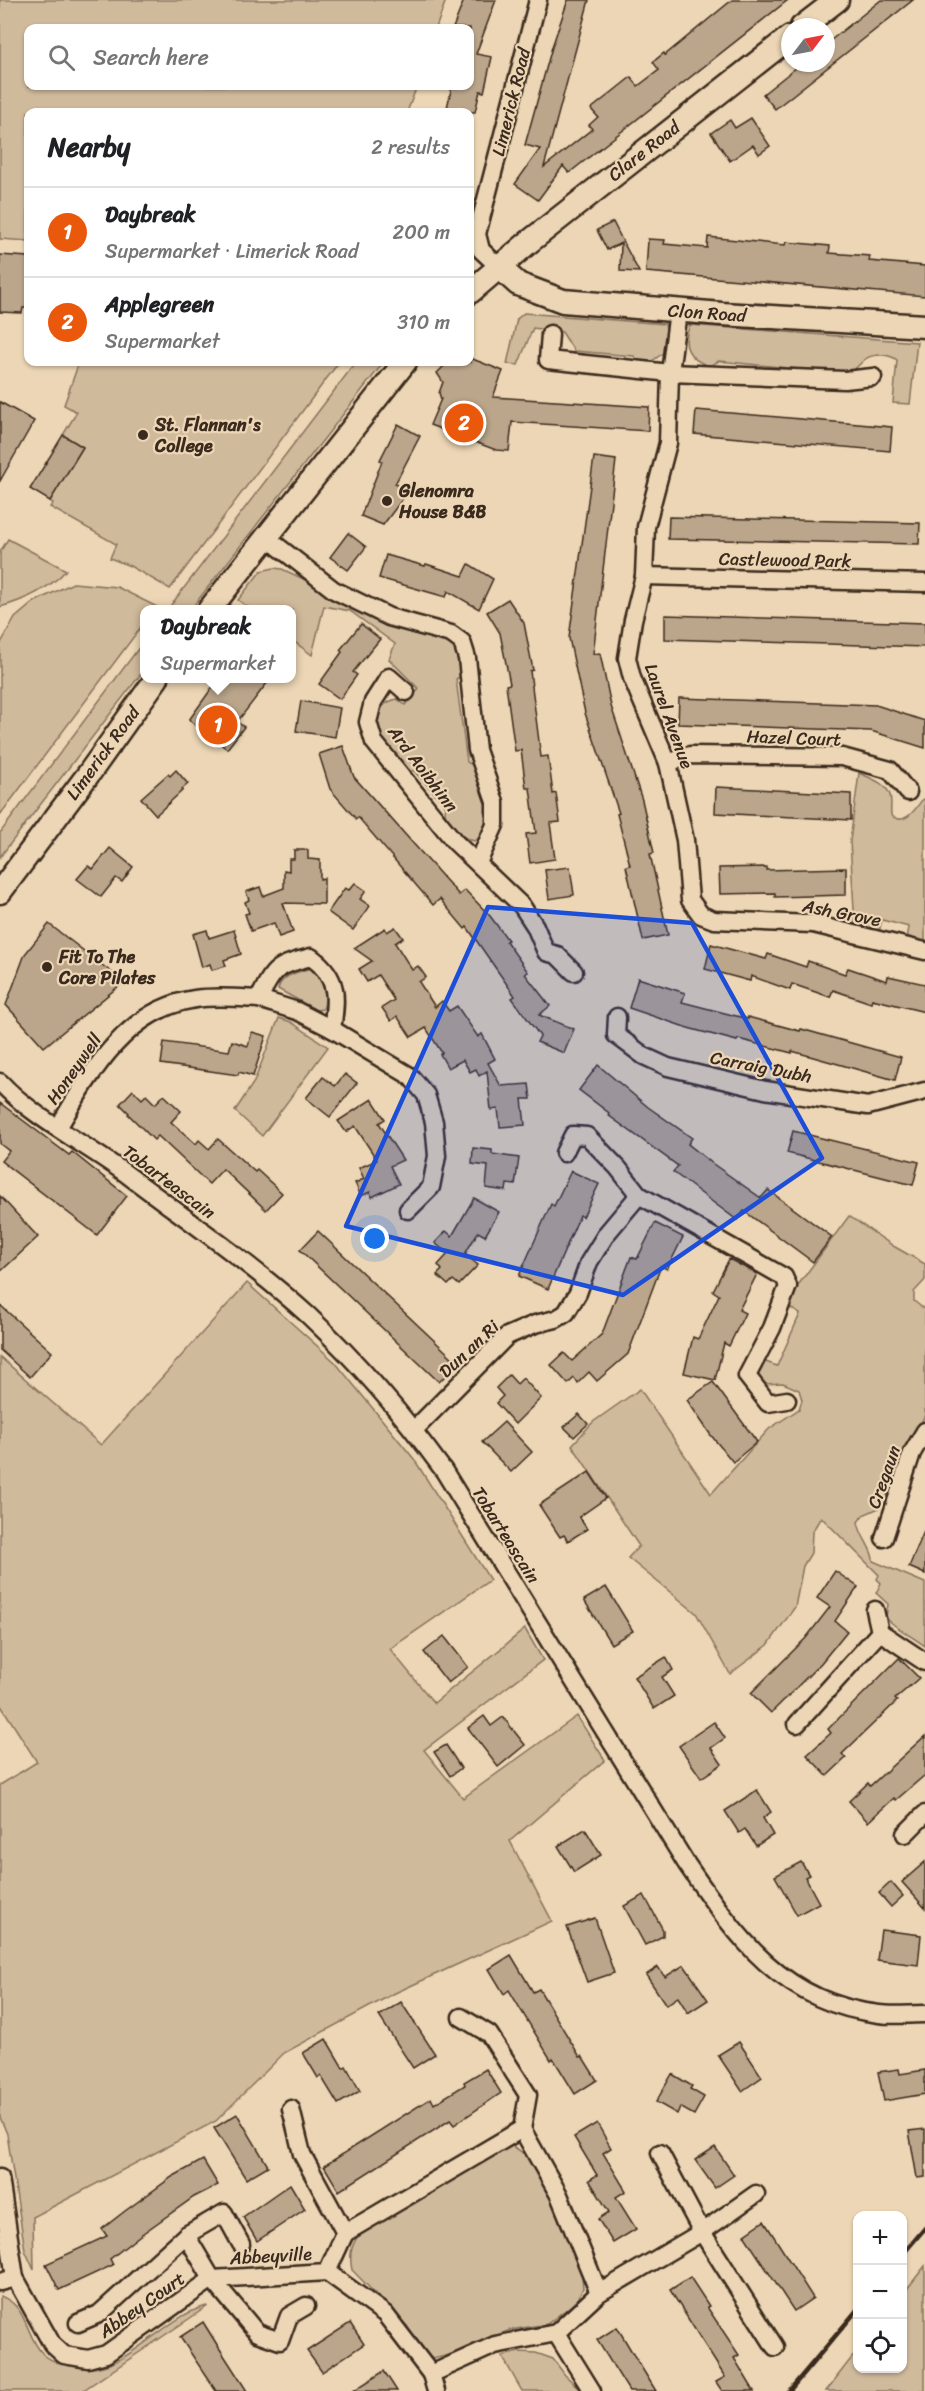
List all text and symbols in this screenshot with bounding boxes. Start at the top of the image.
north arrow [781,18,835,72]
search box [24,24,474,90]
text: Search here [93,38,209,77]
icon: search [45,41,78,74]
street label: Limerick Road [482,43,540,159]
street label: Clare Road [601,111,689,190]
text: Nearby [48,124,130,170]
text: 2 results [371,130,450,165]
text: Daybreak [105,195,195,234]
text: 1 [63,215,72,250]
text: 200 m [393,215,450,250]
text: Supermarket · Limerick Road [105,234,358,269]
text: Applegreen [105,285,214,324]
street label: Clon Road [667,294,749,332]
text: 2 [62,305,73,340]
text: 310 m [397,305,450,340]
text: Supermarket [105,324,220,359]
pin: 2 [444,400,484,446]
place label: St. Flannan's College [154,409,261,462]
marker: St. Flannan's College [136,428,150,442]
place label: Glenomra House B&B [398,475,487,528]
marker: Glenomra House B&B [380,494,394,508]
street label: Castlewood Park [719,543,852,577]
popup [140,605,296,683]
text: Daybreak [161,607,251,646]
text: Supermarket [161,646,275,681]
street label: Laurel Avenue [635,659,703,774]
street label: Limerick Road [58,698,149,807]
pin: 1 [198,702,238,748]
street label: Ard Aoibhinn [379,718,467,820]
street label: Hazel Court [746,720,842,756]
street label: Ash Grove [799,890,884,936]
place label: Fit To The Core Pilates [58,941,156,994]
marker: Fit To The Core Pilates [40,960,54,974]
street label: Honeywell [38,1026,111,1112]
street label: Carraig Dubh [708,1042,814,1092]
street label: Tobarteascain [116,1136,223,1228]
your location [360,1224,389,1253]
street label: Dun an Ri [431,1311,508,1386]
street label: Cregaun [858,1441,910,1513]
street label: Tobarteascain [463,1480,549,1590]
map controls [853,2211,907,2373]
button: + [853,2211,907,2265]
street label: Abbeyville [228,2238,313,2274]
street label: Abbey Court [91,2263,192,2347]
button: − [853,2265,907,2319]
button: locate [853,2319,907,2373]

